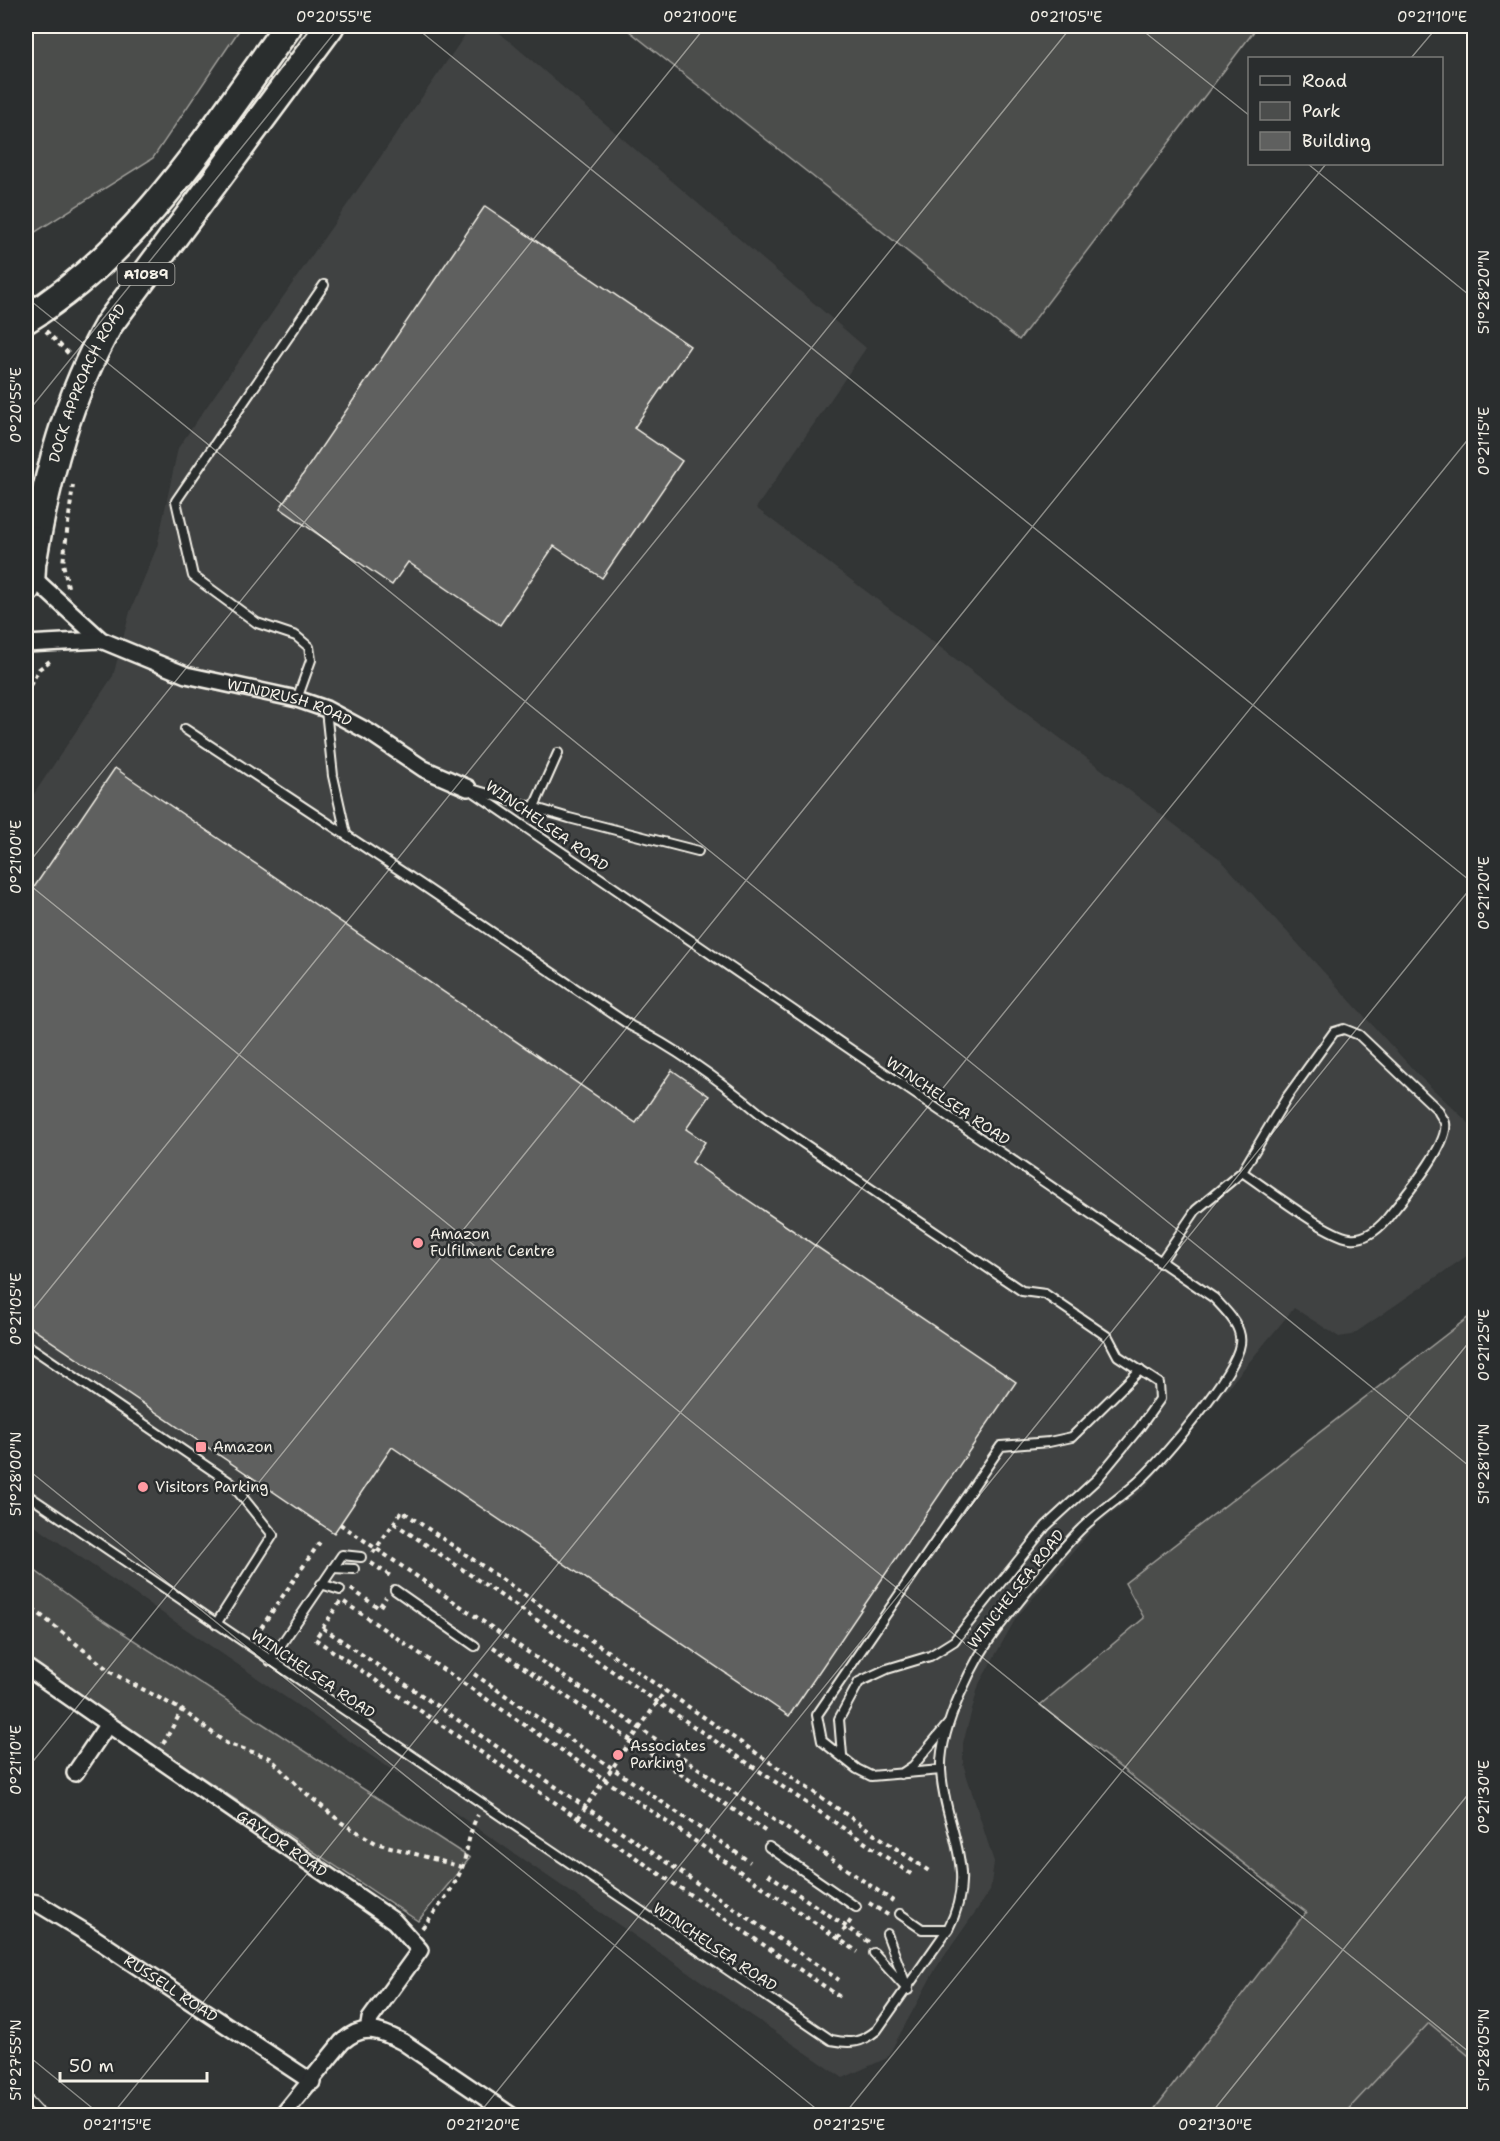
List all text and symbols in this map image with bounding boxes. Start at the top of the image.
text: 0°20'55"E [296,7,372,27]
text: 0°21'00"E [663,7,737,27]
text: 0°21'05"E [1030,7,1102,27]
text: 0°21'10"E [1397,7,1467,27]
legend [1248,57,1443,165]
text: Road [1302,69,1347,93]
text: Park [1302,99,1341,123]
text: Building [1302,129,1371,153]
text: 51°28'20"N [1474,250,1494,334]
road number: A1089 [118,263,174,285]
street label: DOCK APPROACH ROAD [44,300,131,465]
text: 0°20'55"E [6,367,26,443]
text: 0°21'15"E [1474,407,1494,475]
street label: WINDRUSH ROAD [225,674,356,731]
street label: WINCHELSEA ROAD [482,776,612,876]
text: 0°21'00"E [6,820,26,894]
text: 0°21'20"E [1474,856,1494,930]
street label: WINCHELSEA ROAD [882,1052,1014,1150]
place label: Amazon Fulfilment Centre [430,1224,555,1261]
marker: Amazon Fulfilment Centre [411,1236,425,1250]
text: 0°21'05"E [6,1273,26,1345]
text: 0°21'25"E [1474,1309,1494,1381]
text: 51°28'10"N [1474,1424,1494,1504]
text: 51°28'00"N [6,1432,26,1516]
place label: Amazon [213,1437,273,1457]
marker: Amazon [194,1440,208,1454]
place label: Visitors Parking [155,1477,268,1497]
marker: Visitors Parking [136,1480,150,1494]
street label: WINCHELSEA ROAD [963,1525,1069,1653]
street label: WINCHELSEA ROAD [247,1625,379,1723]
text: 0°21'10"E [6,1725,26,1795]
place label: Associates Parking [630,1736,706,1773]
marker: Associates Parking [611,1748,625,1762]
text: 0°21'30"E [1474,1760,1494,1834]
street label: GAYLOR ROAD [232,1805,331,1882]
street label: WINCHELSEA ROAD [649,1898,781,1996]
street label: RUSSELL ROAD [120,1950,222,2027]
text: 51°28'05"N [1474,2008,1494,2092]
text: 51°27'55"N [6,2019,26,2101]
scale bar [60,2045,207,2083]
text: 50 m [69,2054,114,2078]
text: 0°21'15"E [83,2115,151,2135]
text: 0°21'20"E [446,2115,520,2135]
text: 0°21'25"E [813,2115,885,2135]
text: 0°21'30"E [1178,2115,1252,2135]

